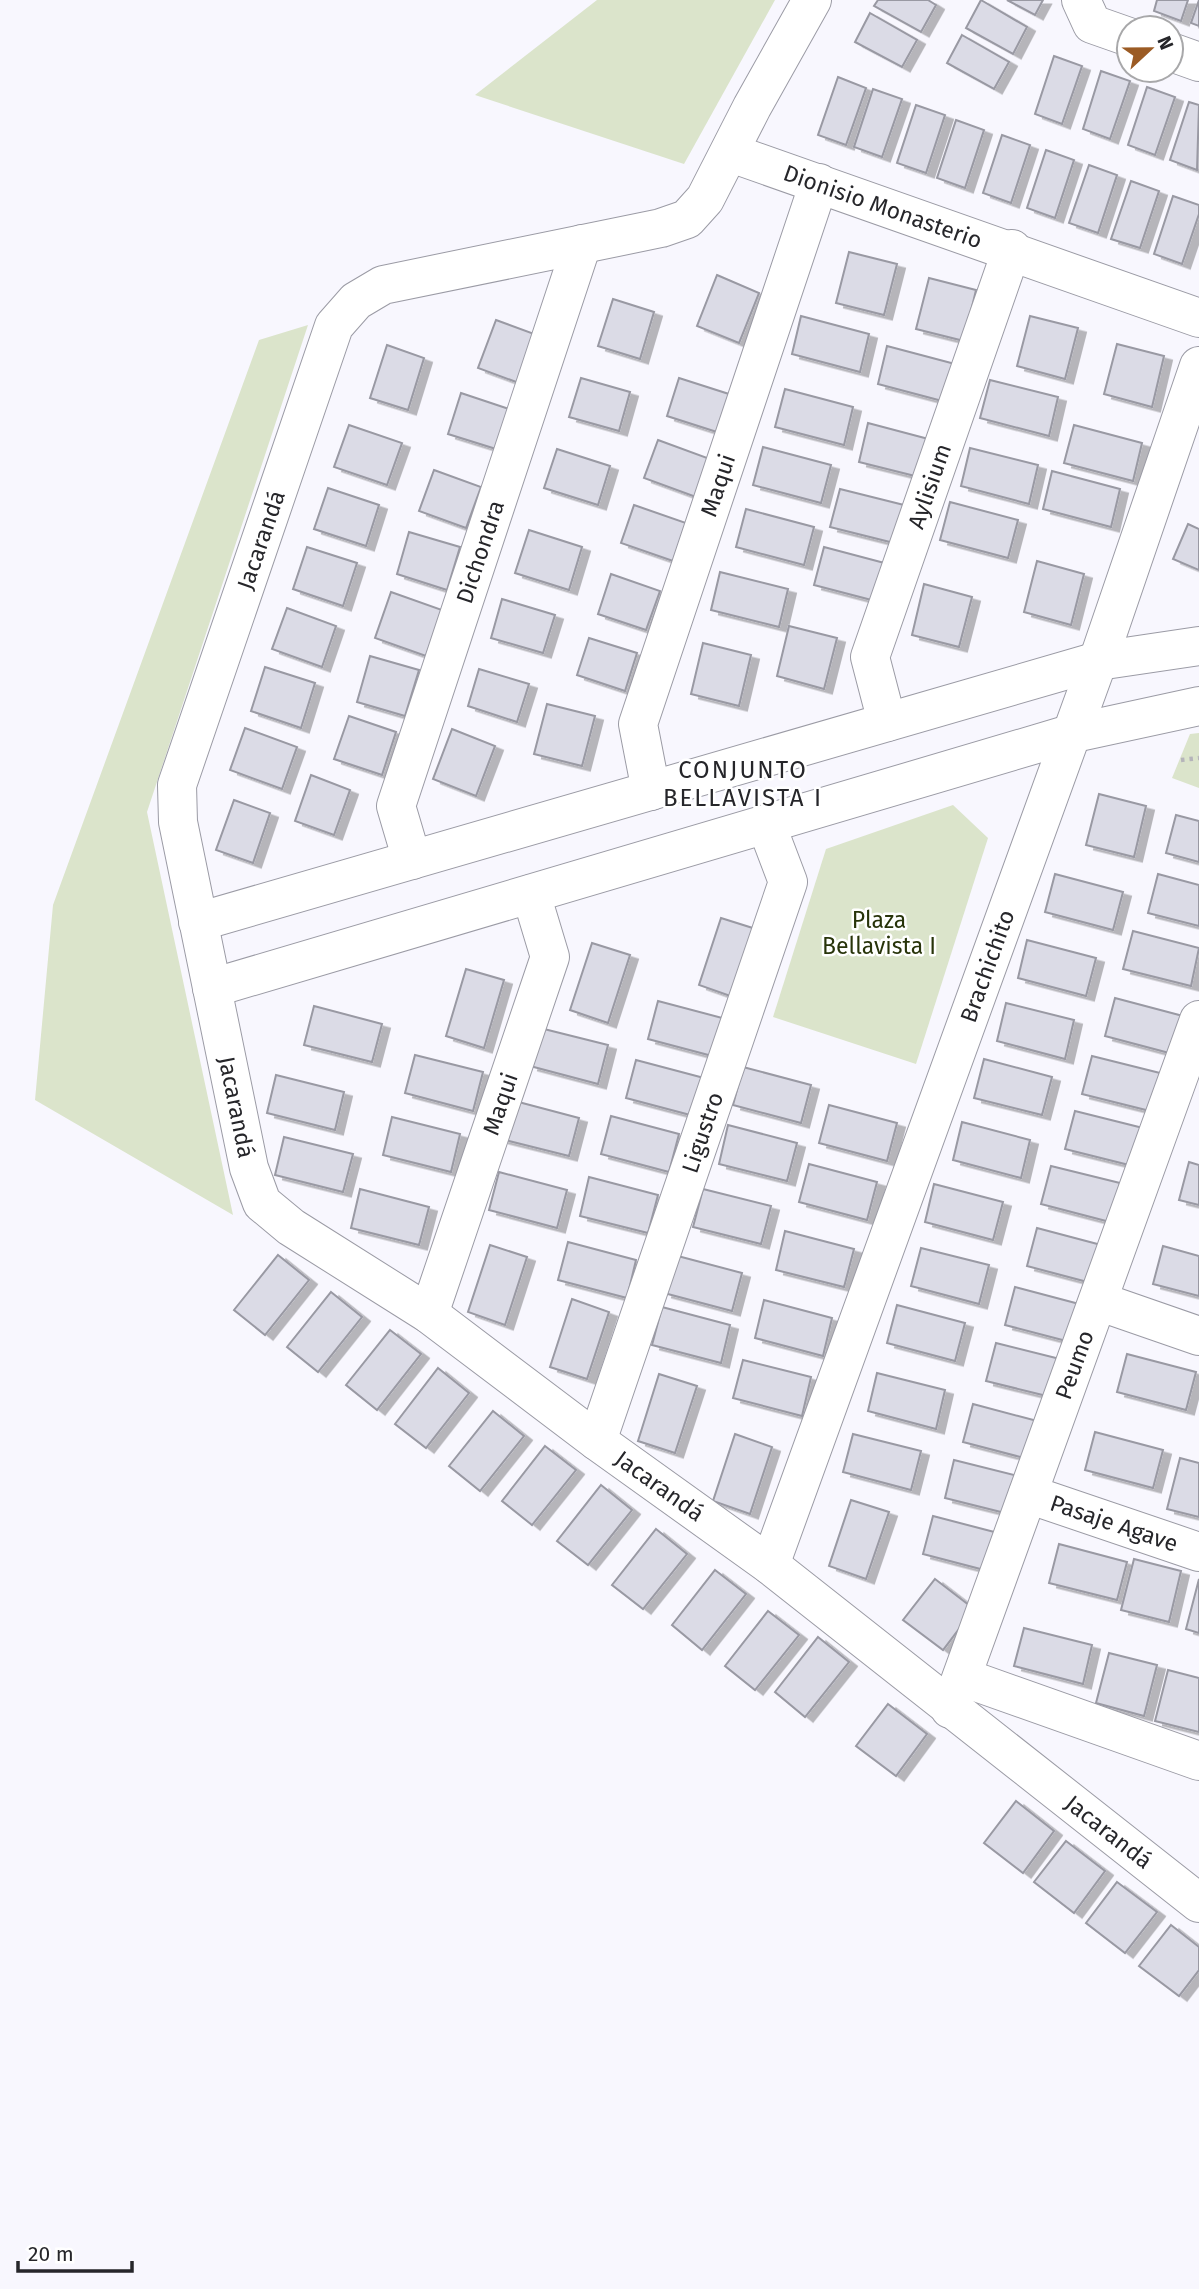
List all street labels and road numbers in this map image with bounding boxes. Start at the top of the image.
street label: Dionisio Monasterio [780,159,986,254]
street label: Aylisium [902,440,957,532]
street label: Maqui [694,450,741,520]
street label: Jacarandá [231,487,291,593]
street label: Dichondra [450,497,510,607]
street label: Brachichito [954,906,1021,1026]
street label: Jacarandá [212,1054,261,1160]
street label: Maqui [477,1069,524,1139]
street label: Ligustro [676,1088,729,1177]
street label: Peumo [1049,1326,1100,1403]
street label: Jacarandá [610,1444,710,1527]
street label: Pasaje Agave [1047,1489,1182,1558]
street label: Jacarandá [1060,1789,1158,1875]

